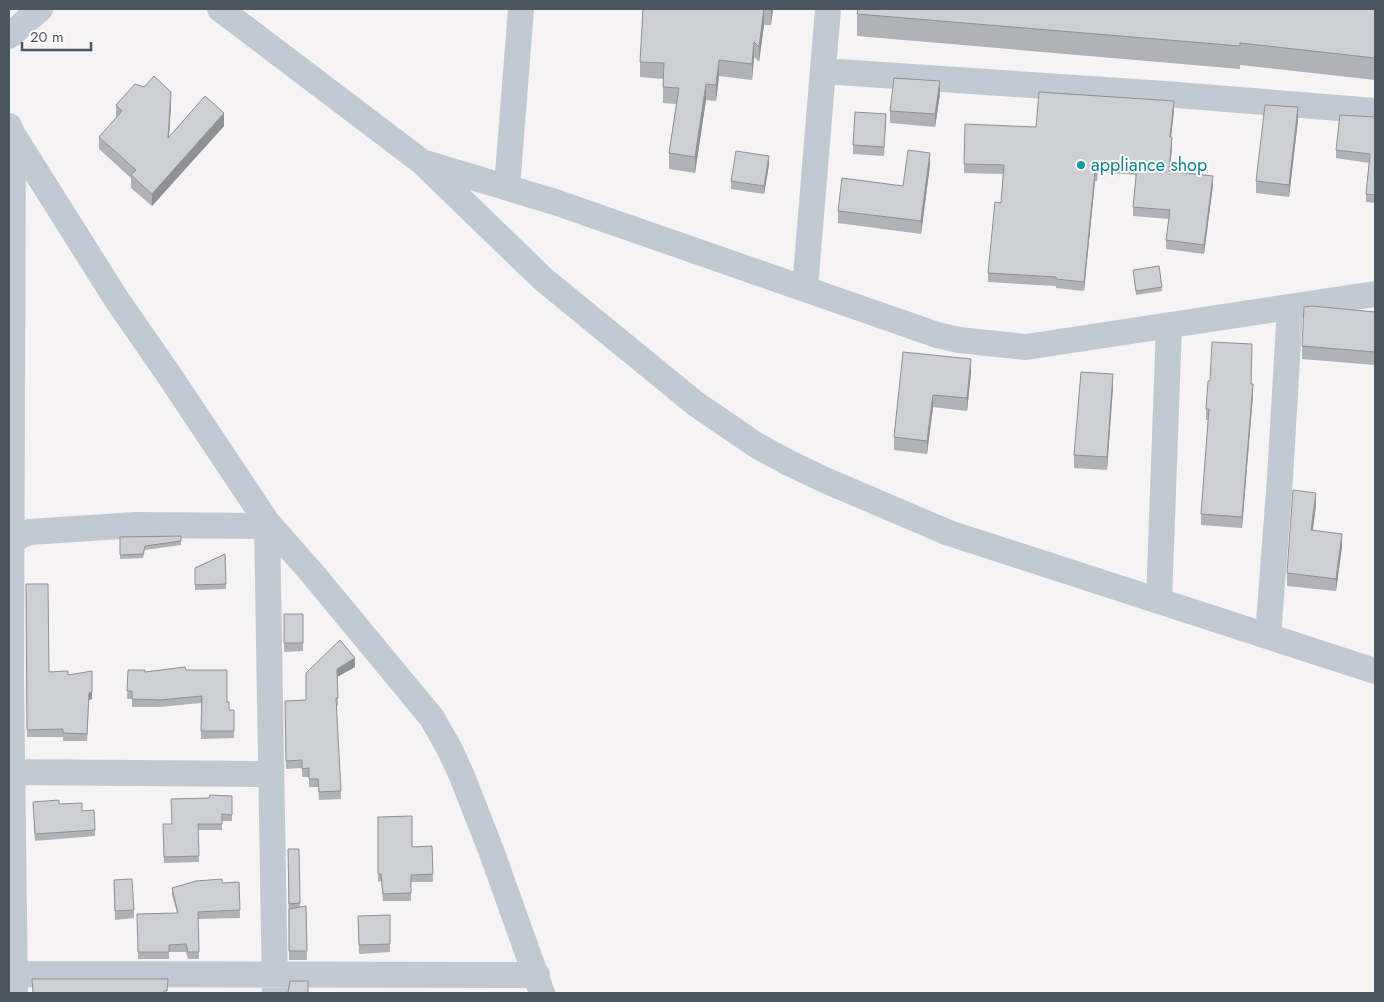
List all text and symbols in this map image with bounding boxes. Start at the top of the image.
scale bar [22,20,91,52]
text: 20 m [30,26,64,48]
place label: appliance shop [1091,152,1207,178]
marker: appliance shop [1075,159,1087,171]

